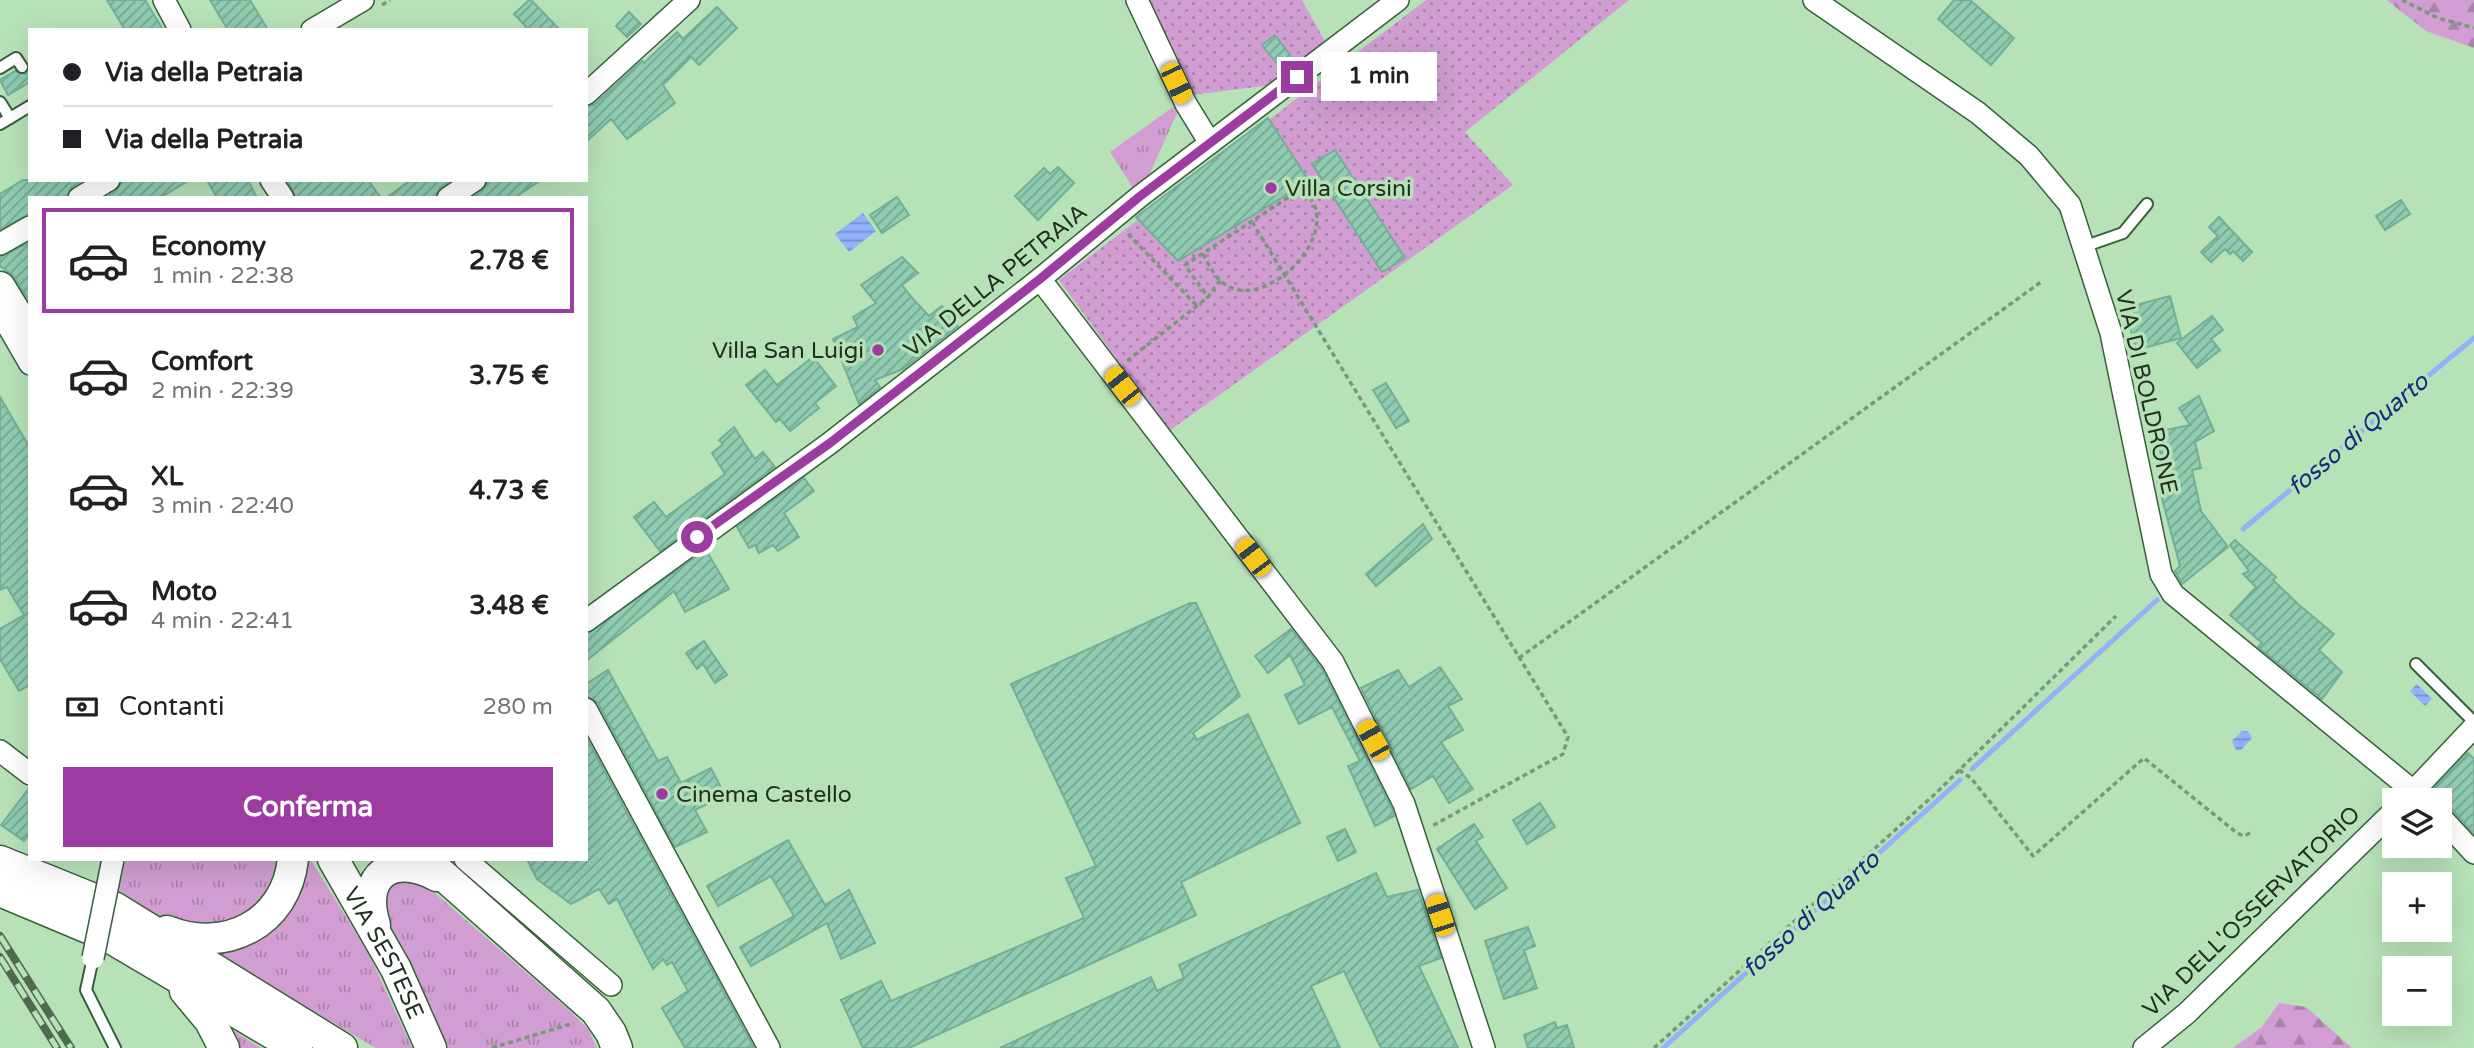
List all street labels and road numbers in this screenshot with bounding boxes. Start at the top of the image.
street label: VIA DELLA PETRAIA [898,198,1093,363]
street label: VIA DI BOLDRONE [2109,287,2183,497]
street label: VIA DELL'OSSERVATORIO [2137,800,2366,1023]
street label: VIA SESTESE [337,882,429,1023]

